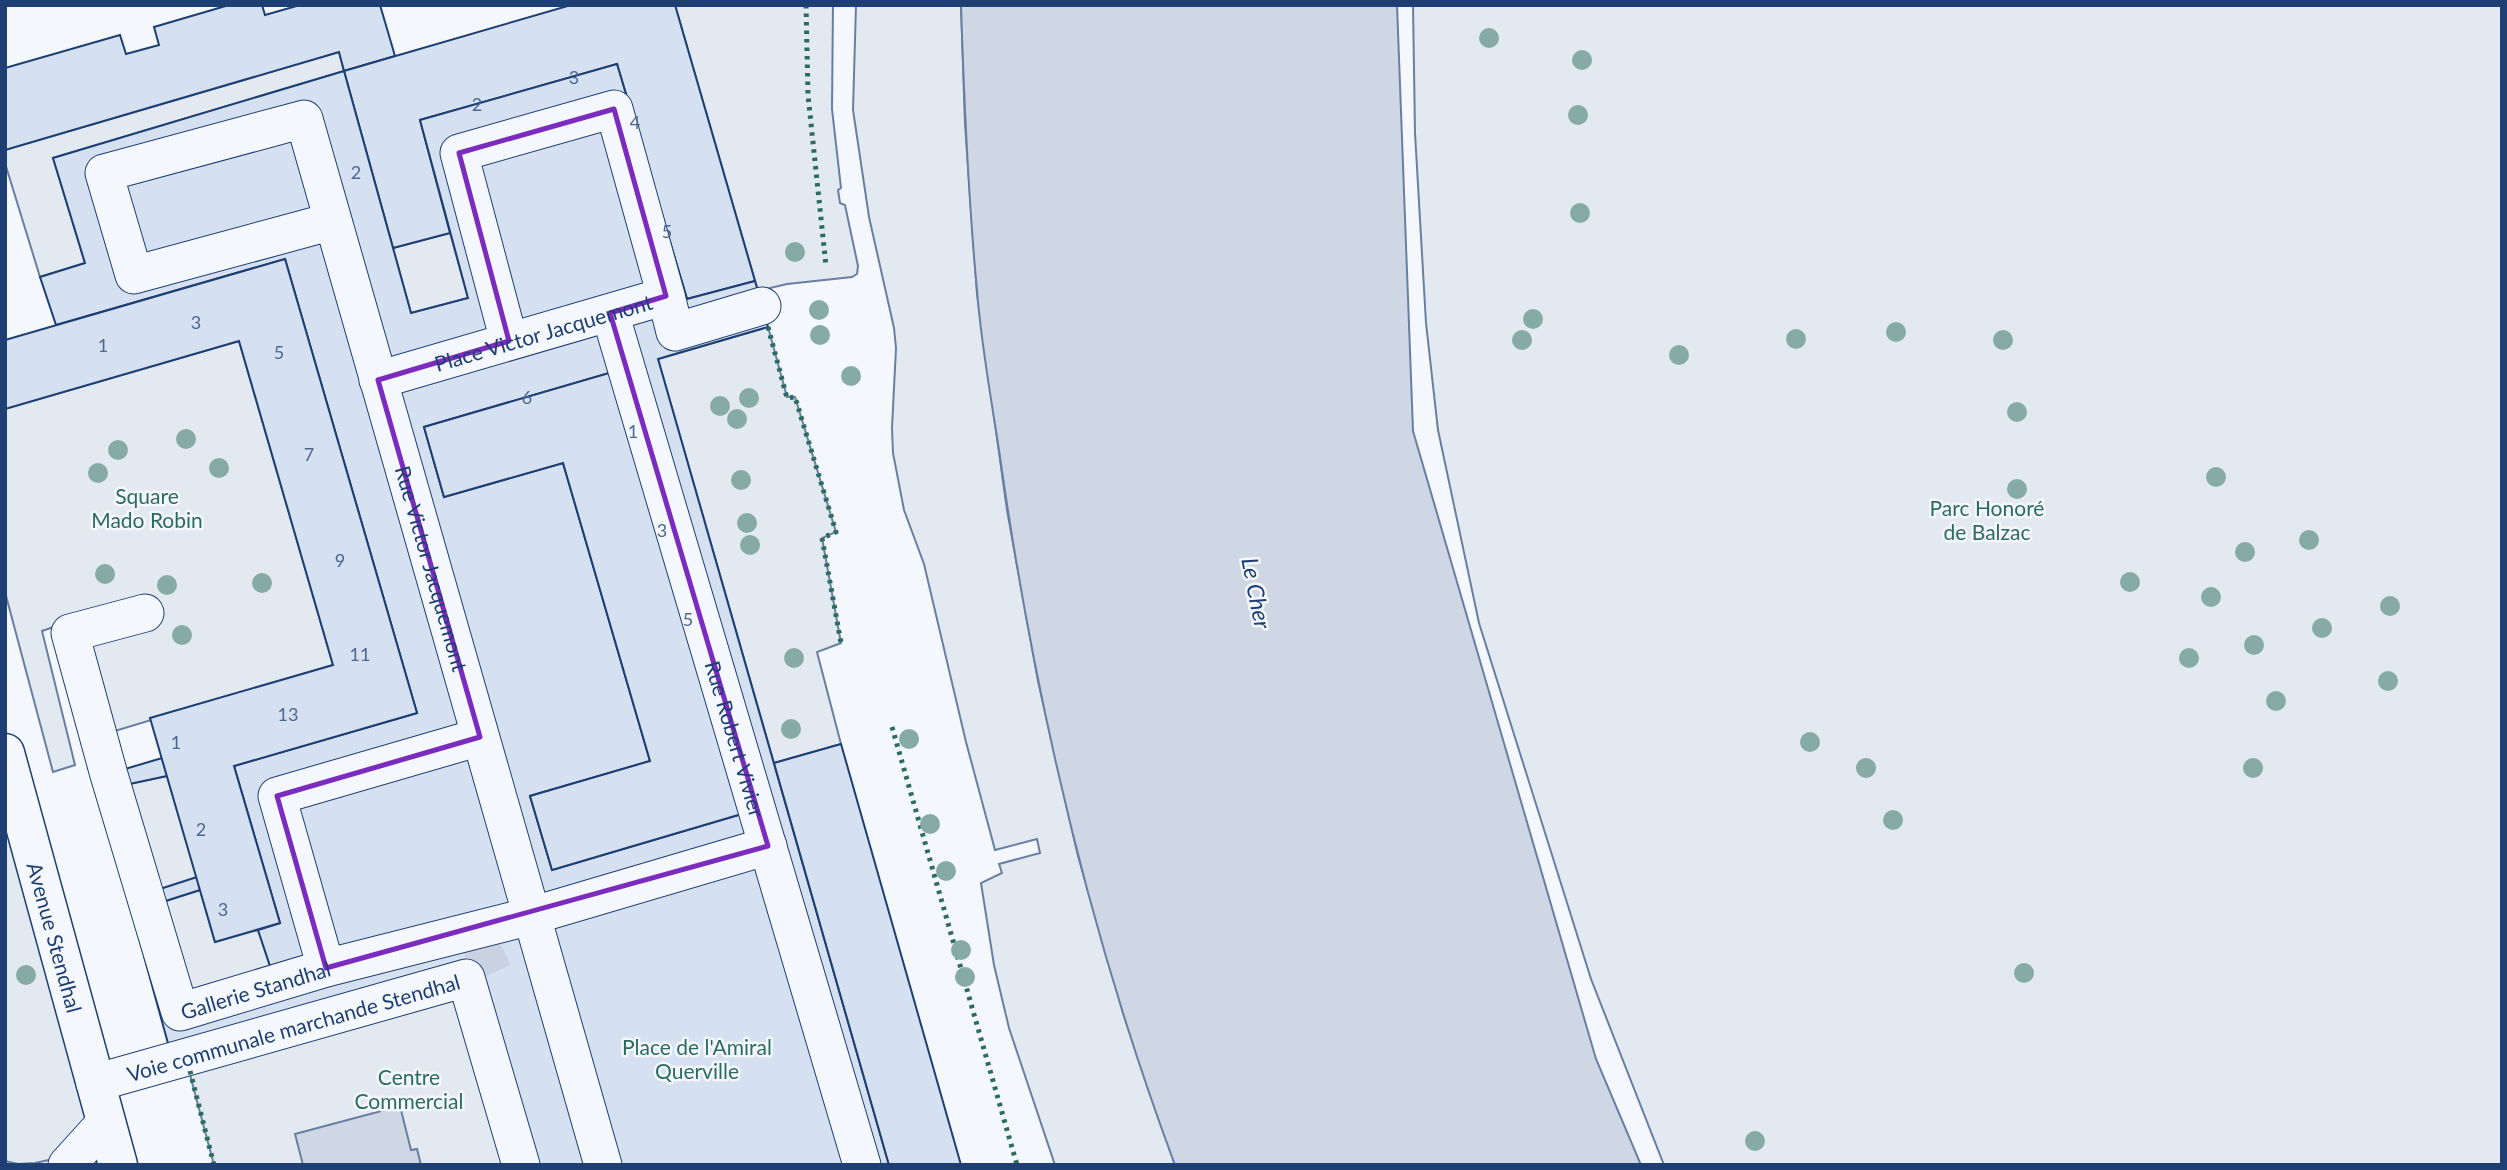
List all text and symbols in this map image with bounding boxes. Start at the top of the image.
house number: 3 [569,66,579,88]
house number: 2 [472,93,482,115]
house number: 4 [630,111,640,133]
house number: 2 [351,161,361,183]
house number: 5 [662,220,672,242]
street label: Place Victor Jacquemont [431,288,655,375]
house number: 3 [191,311,201,333]
house number: 1 [98,334,108,356]
house number: 5 [274,341,284,363]
house number: 6 [522,386,532,408]
house number: 1 [628,420,638,442]
house number: 7 [304,443,314,465]
street label: Rue Victor Jacquemont [391,463,474,674]
park label: Square Mado Robin [91,483,203,532]
park label: Parc Honoré de Balzac [1930,495,2044,544]
house number: 3 [657,519,667,541]
house number: 9 [335,549,345,571]
water label: Le Cher [1236,555,1278,632]
house number: 5 [683,608,693,630]
house number: 11 [350,643,370,665]
street label: Rue Robert Vivier [701,658,771,820]
house number: 13 [278,703,298,725]
house number: 1 [171,731,181,753]
house number: 2 [196,818,206,840]
street label: Avenue Stendhal [23,859,88,1015]
house number: 3 [218,898,228,920]
street label: Gallerie Standhal [177,955,333,1024]
street label: Voie communale marchande Stendhal [124,968,463,1086]
park label: Place de l'Amiral Querville [622,1034,772,1083]
park label: Centre Commercial [354,1064,464,1113]

